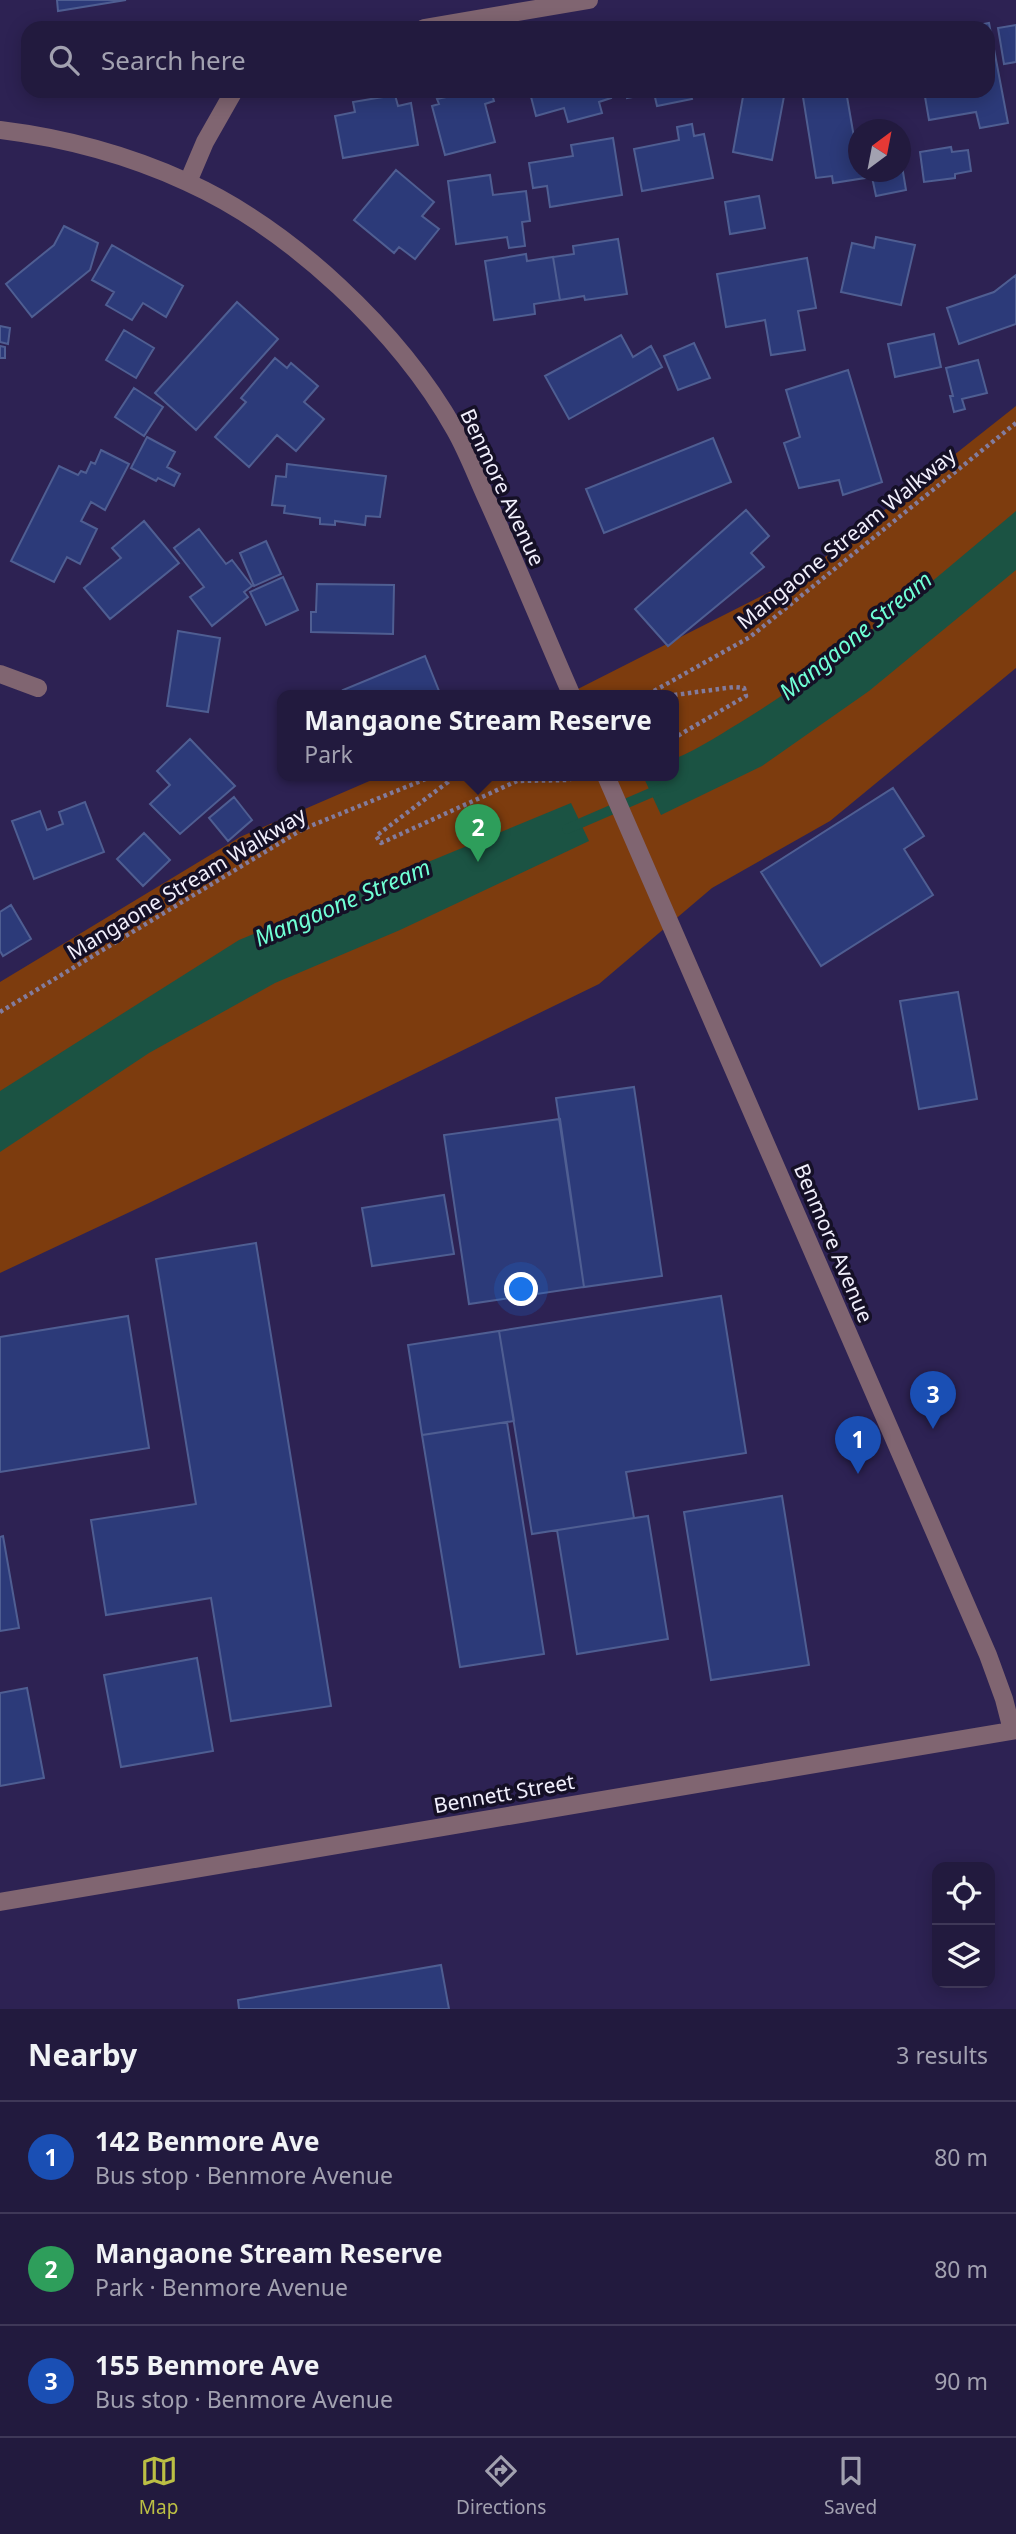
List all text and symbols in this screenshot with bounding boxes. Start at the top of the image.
search box [21,21,995,98]
icon: search [45,41,83,79]
text: Search here [101,42,246,78]
north arrow [848,119,911,182]
street label: Benmore Avenue [454,404,552,570]
street label: Mangaone Stream Walkway [732,442,960,634]
water label: Mangaone Stream [773,565,937,705]
popup [277,690,679,781]
text: Mangaone Stream Reserve [304,702,652,738]
text: Park [304,738,353,770]
street label: Mangaone Stream Walkway [61,800,311,966]
pin: 2 [455,804,501,862]
water label: Mangaone Stream [249,850,435,954]
street label: Benmore Avenue [788,1159,880,1327]
your location [504,1272,538,1306]
pin: 3 [910,1371,956,1429]
pin: 1 [835,1416,881,1474]
street label: Bennett Street [431,1767,577,1819]
map controls [932,1862,995,1988]
button: locate [932,1862,995,1925]
button: layers [932,1925,995,1988]
text: Nearby [28,2034,137,2075]
text: 3 results [896,2039,988,2071]
text: 142 Benmore Ave [95,2123,319,2159]
text: 1 [44,2141,58,2173]
text: 80 m [934,2141,988,2173]
text: Bus stop · Benmore Avenue [95,2159,393,2191]
text: Mangaone Stream Reserve [95,2235,443,2271]
text: 2 [44,2253,58,2285]
text: 80 m [934,2253,988,2285]
text: Park · Benmore Avenue [95,2271,348,2303]
text: 155 Benmore Ave [95,2347,319,2383]
text: 3 [44,2365,58,2397]
text: 90 m [934,2365,988,2397]
text: Bus stop · Benmore Avenue [95,2383,393,2415]
tab: Map [139,2452,178,2520]
tab: Directions [456,2452,546,2520]
tab: Saved [824,2452,877,2520]

